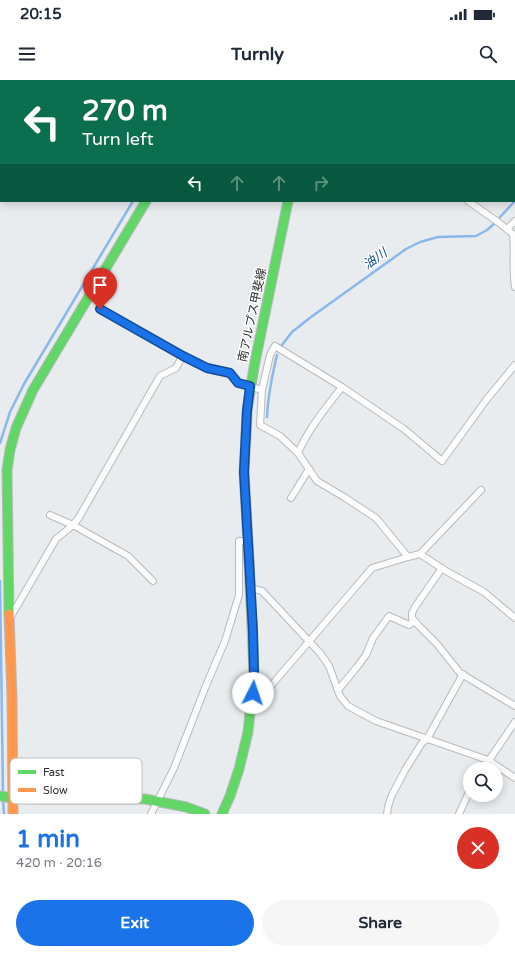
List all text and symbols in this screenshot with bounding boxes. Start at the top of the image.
text: 20:15 [20,5,62,23]
icon: menu [16,43,38,65]
text: Turnly [231,43,284,65]
icon: search [477,43,499,65]
text: 270 m [82,94,168,128]
icon: left [16,96,68,148]
text: Turn left [82,128,154,150]
icon: left [184,172,206,194]
icon: ahead [226,172,248,194]
icon: ahead [268,172,290,194]
icon: right [310,172,332,194]
water label: 油川 [360,244,392,273]
street label: 南アルプス甲斐線 [235,267,269,363]
pin [83,268,117,309]
icon: arrive [89,274,111,296]
position arrow [232,672,274,714]
legend [10,758,142,804]
map controls [463,762,503,802]
button: search [463,762,503,802]
text: Fast [43,766,64,779]
text: Slow [43,784,68,797]
text: 1 min [16,825,80,854]
button: close [457,827,499,869]
text: 420 m · 20:16 [16,855,102,871]
button: Exit [16,900,254,946]
button: Share [262,900,499,946]

